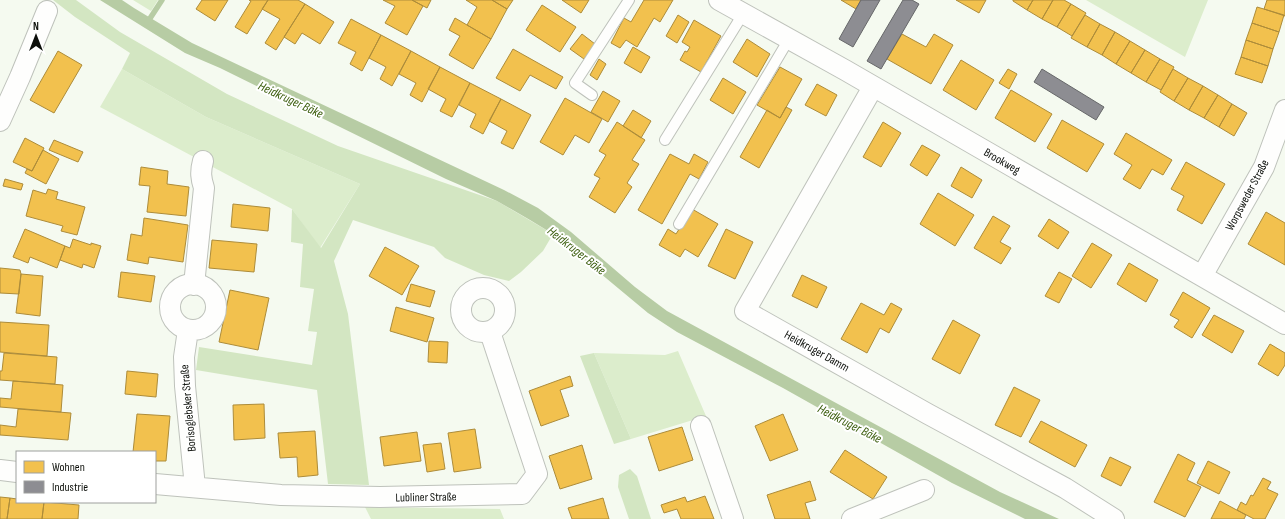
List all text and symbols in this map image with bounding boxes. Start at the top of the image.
north arrow [16,16,56,56]
text: N [33,20,39,33]
water label: Heidkruger Bäke [256,78,326,122]
street label: Brookweg [981,145,1023,178]
street label: Worpsweder Straße [1222,157,1273,233]
water label: Heidkruger Bäke [544,223,609,279]
street label: Heidkruger Damm [782,327,852,376]
street label: Borisoglebsker Straße [177,364,200,452]
water label: Heidkruger Bäke [815,401,884,447]
legend [16,451,156,503]
text: Wohnen [52,460,85,475]
text: Industrie [52,480,88,495]
street label: Lubliner Straße [395,489,457,506]

